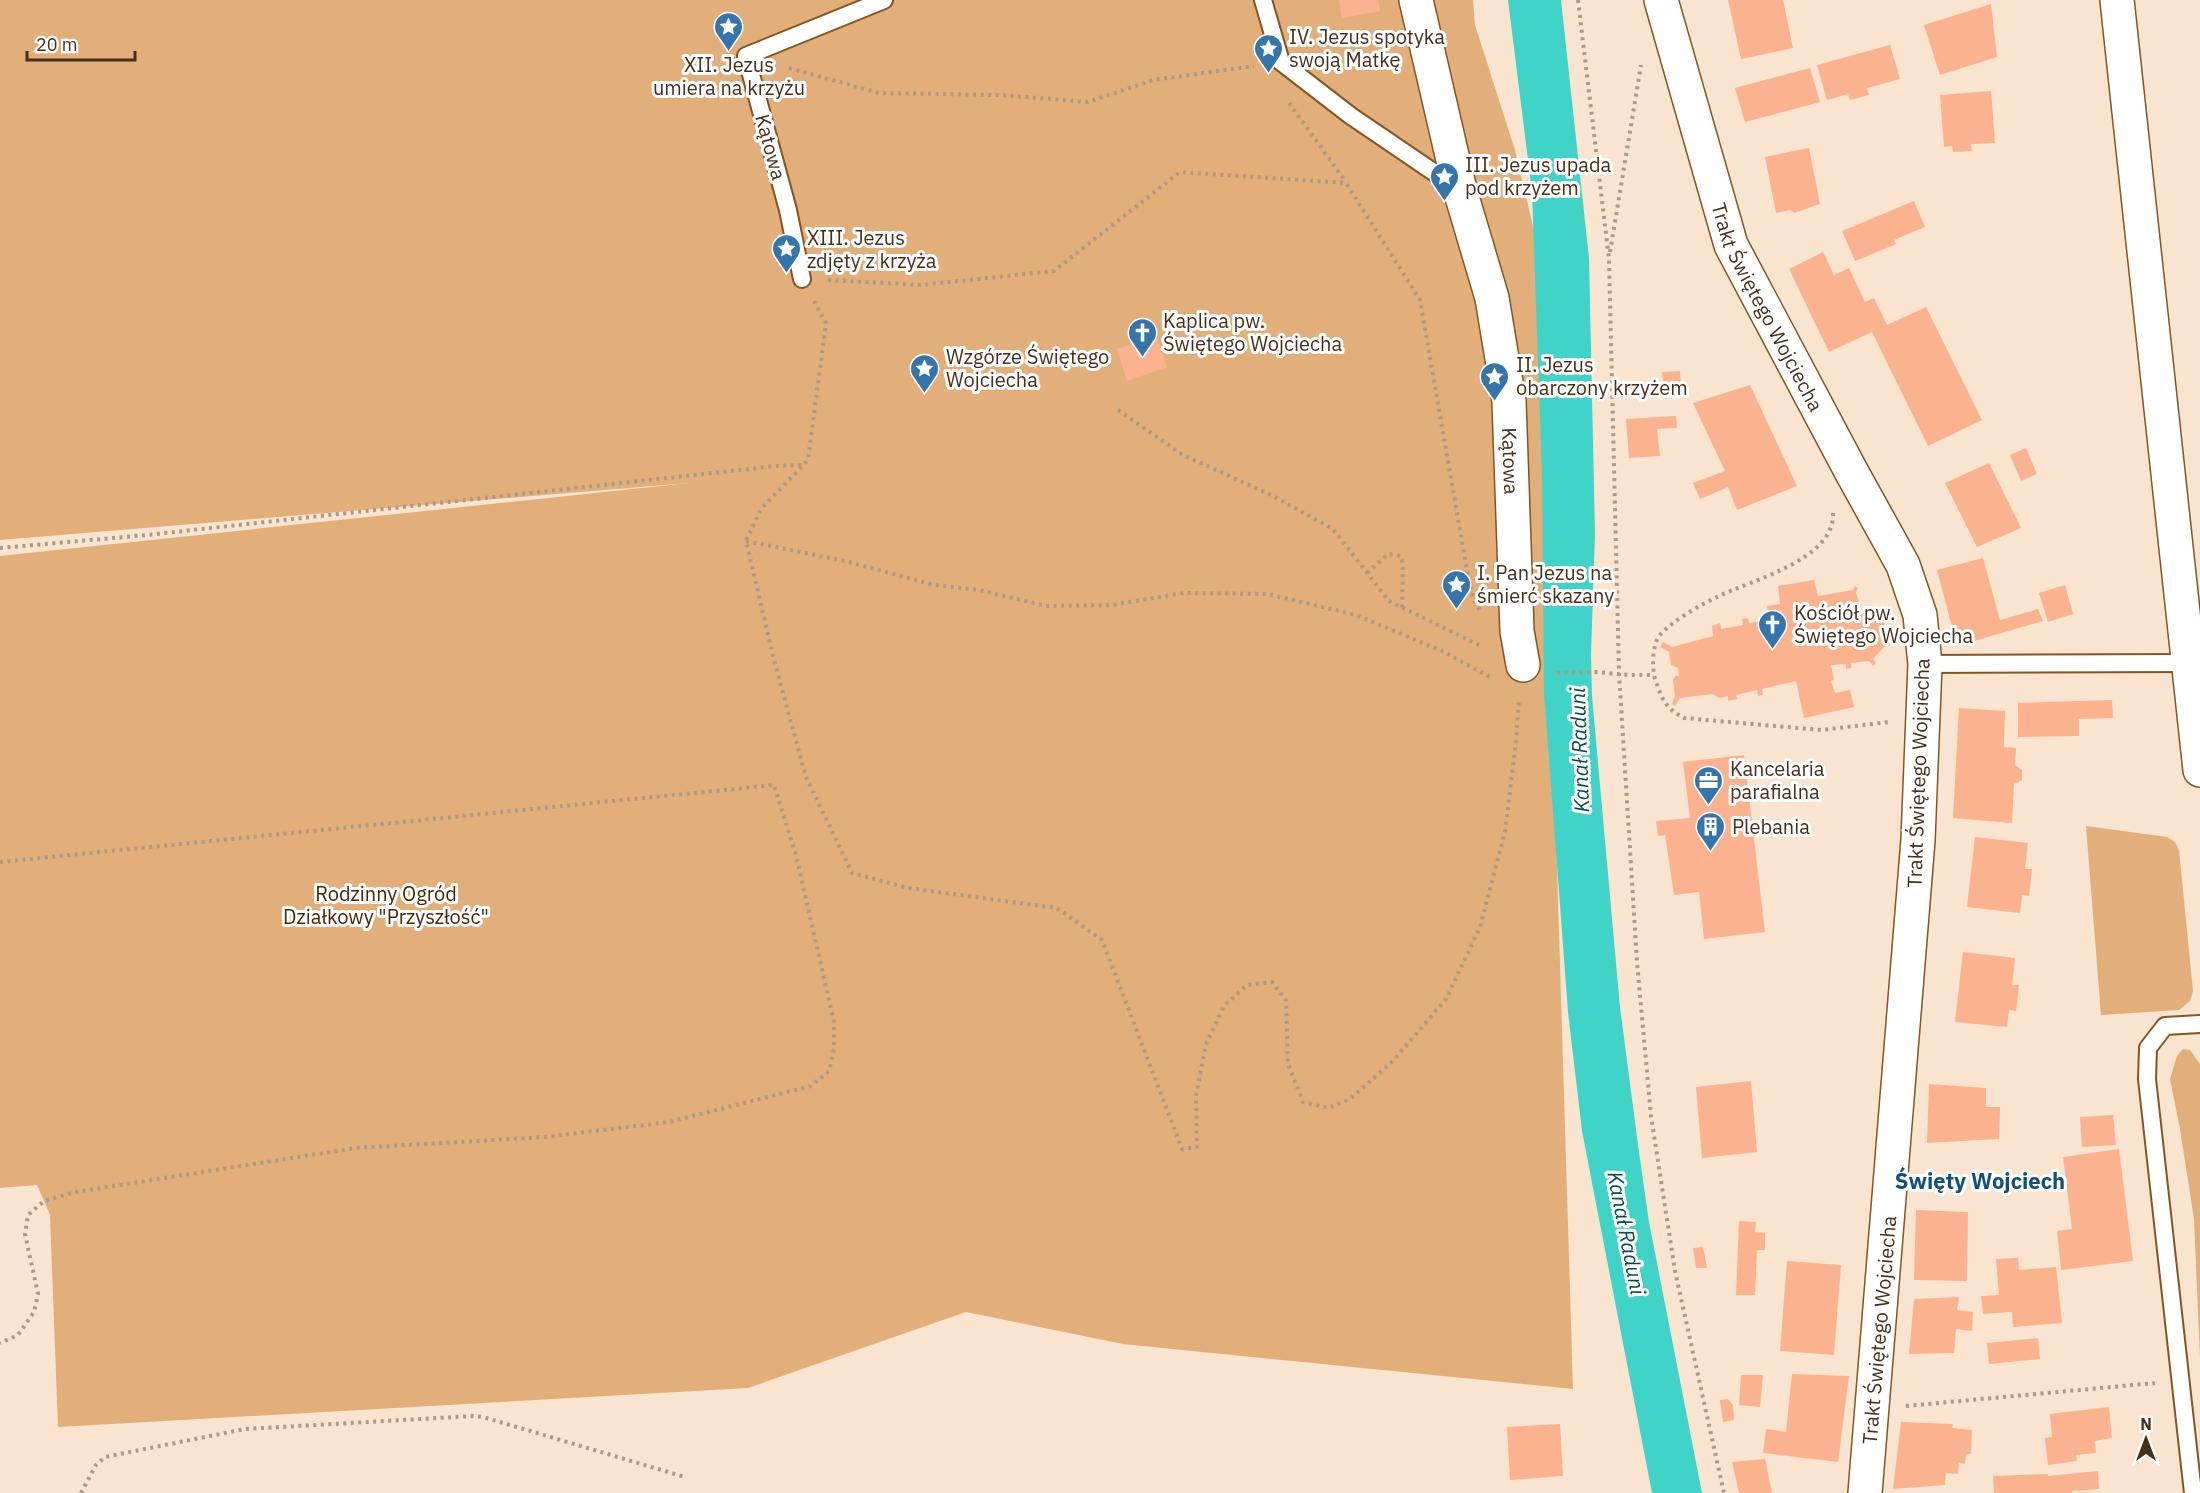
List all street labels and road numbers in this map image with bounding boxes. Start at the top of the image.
street label: Kątowa [749,111,793,183]
street label: Trakt Świętego Wojciecha [1706,199,1830,416]
street label: Kątowa [1496,427,1526,495]
street label: Trakt Świętego Wojciecha [1901,657,1936,888]
street label: Trakt Świętego Wojciecha [1856,1214,1902,1446]

